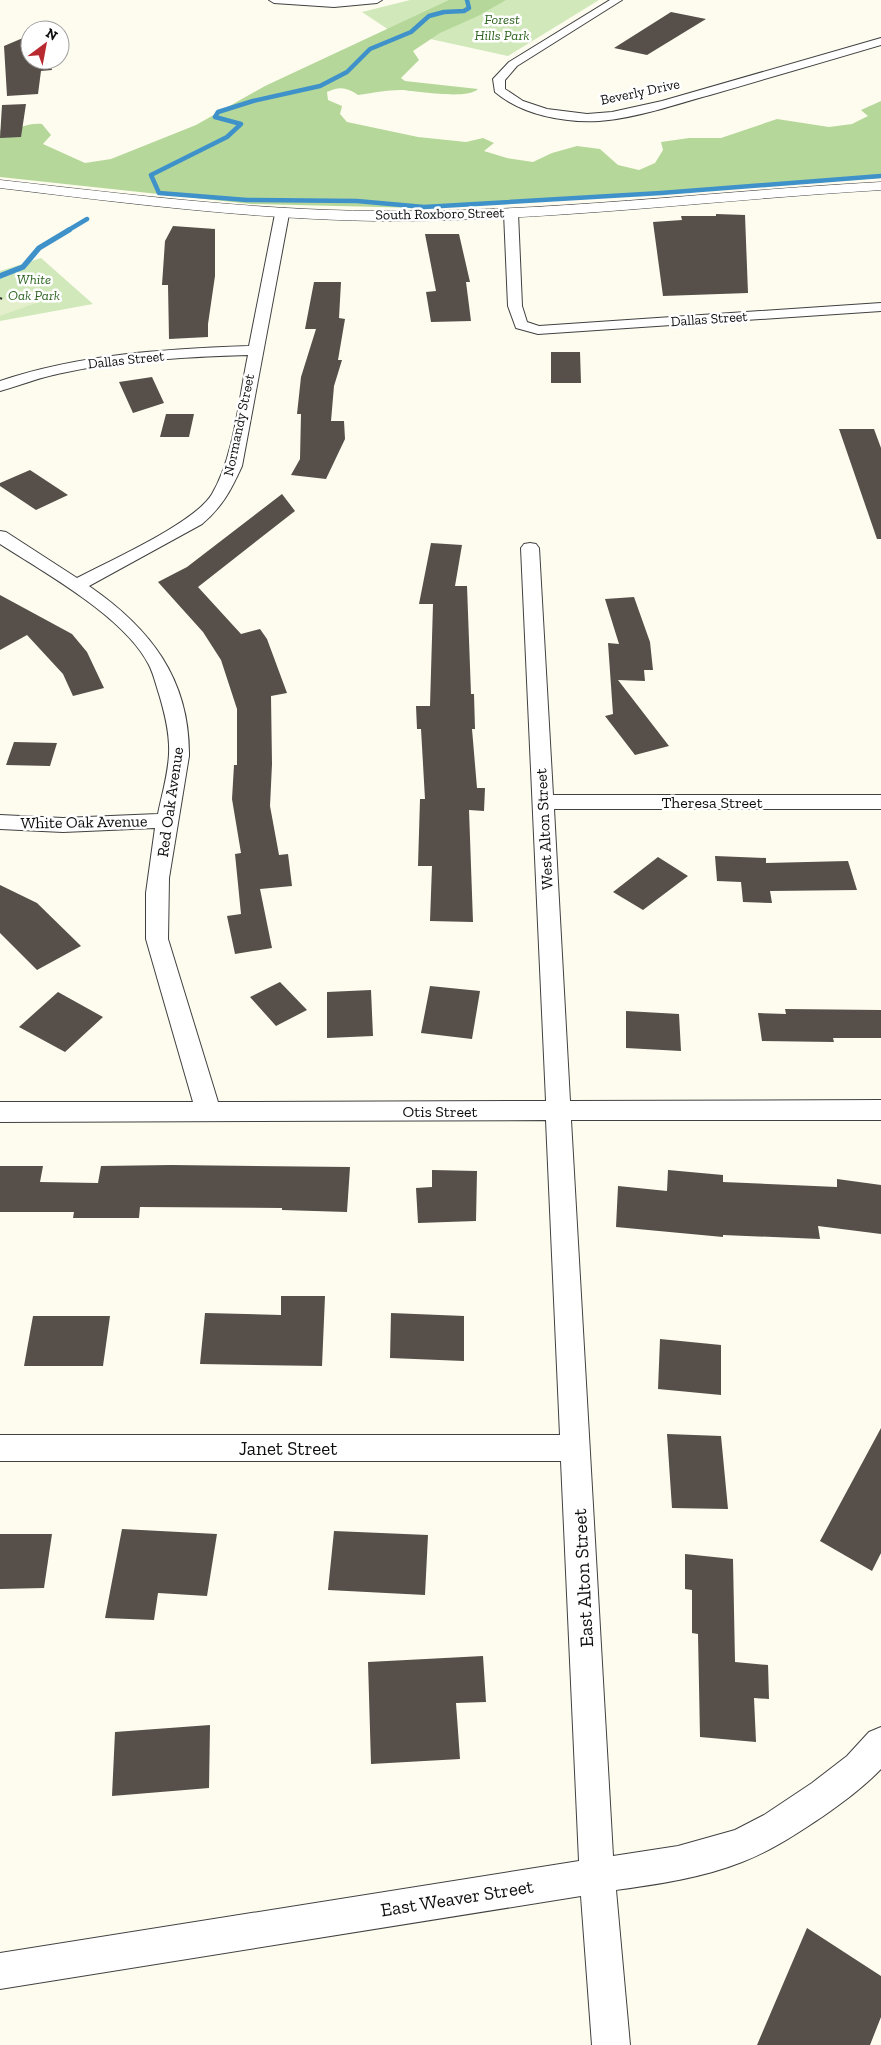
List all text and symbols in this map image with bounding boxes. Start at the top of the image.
park label: Forest Hills Park [475,11,529,44]
north arrow [20,20,70,70]
text: N [43,24,61,45]
street label: Beverly Drive [599,75,682,109]
street label: South Roxboro Street [375,204,505,224]
park label: White Oak Park [8,271,60,304]
street label: Dallas Street [670,308,749,330]
street label: Dallas Street [87,347,166,372]
street label: Normandy Street [220,371,258,478]
street label: Red Oak Avenue [153,746,187,858]
street label: West Alton Street [531,768,557,890]
street label: Theresa Street [661,793,763,812]
street label: White Oak Avenue [20,811,148,833]
street label: Otis Street [403,1102,477,1121]
street label: Janet Street [239,1437,337,1460]
street label: East Alton Street [568,1508,598,1648]
street label: East Weaver Street [379,1875,535,1921]

